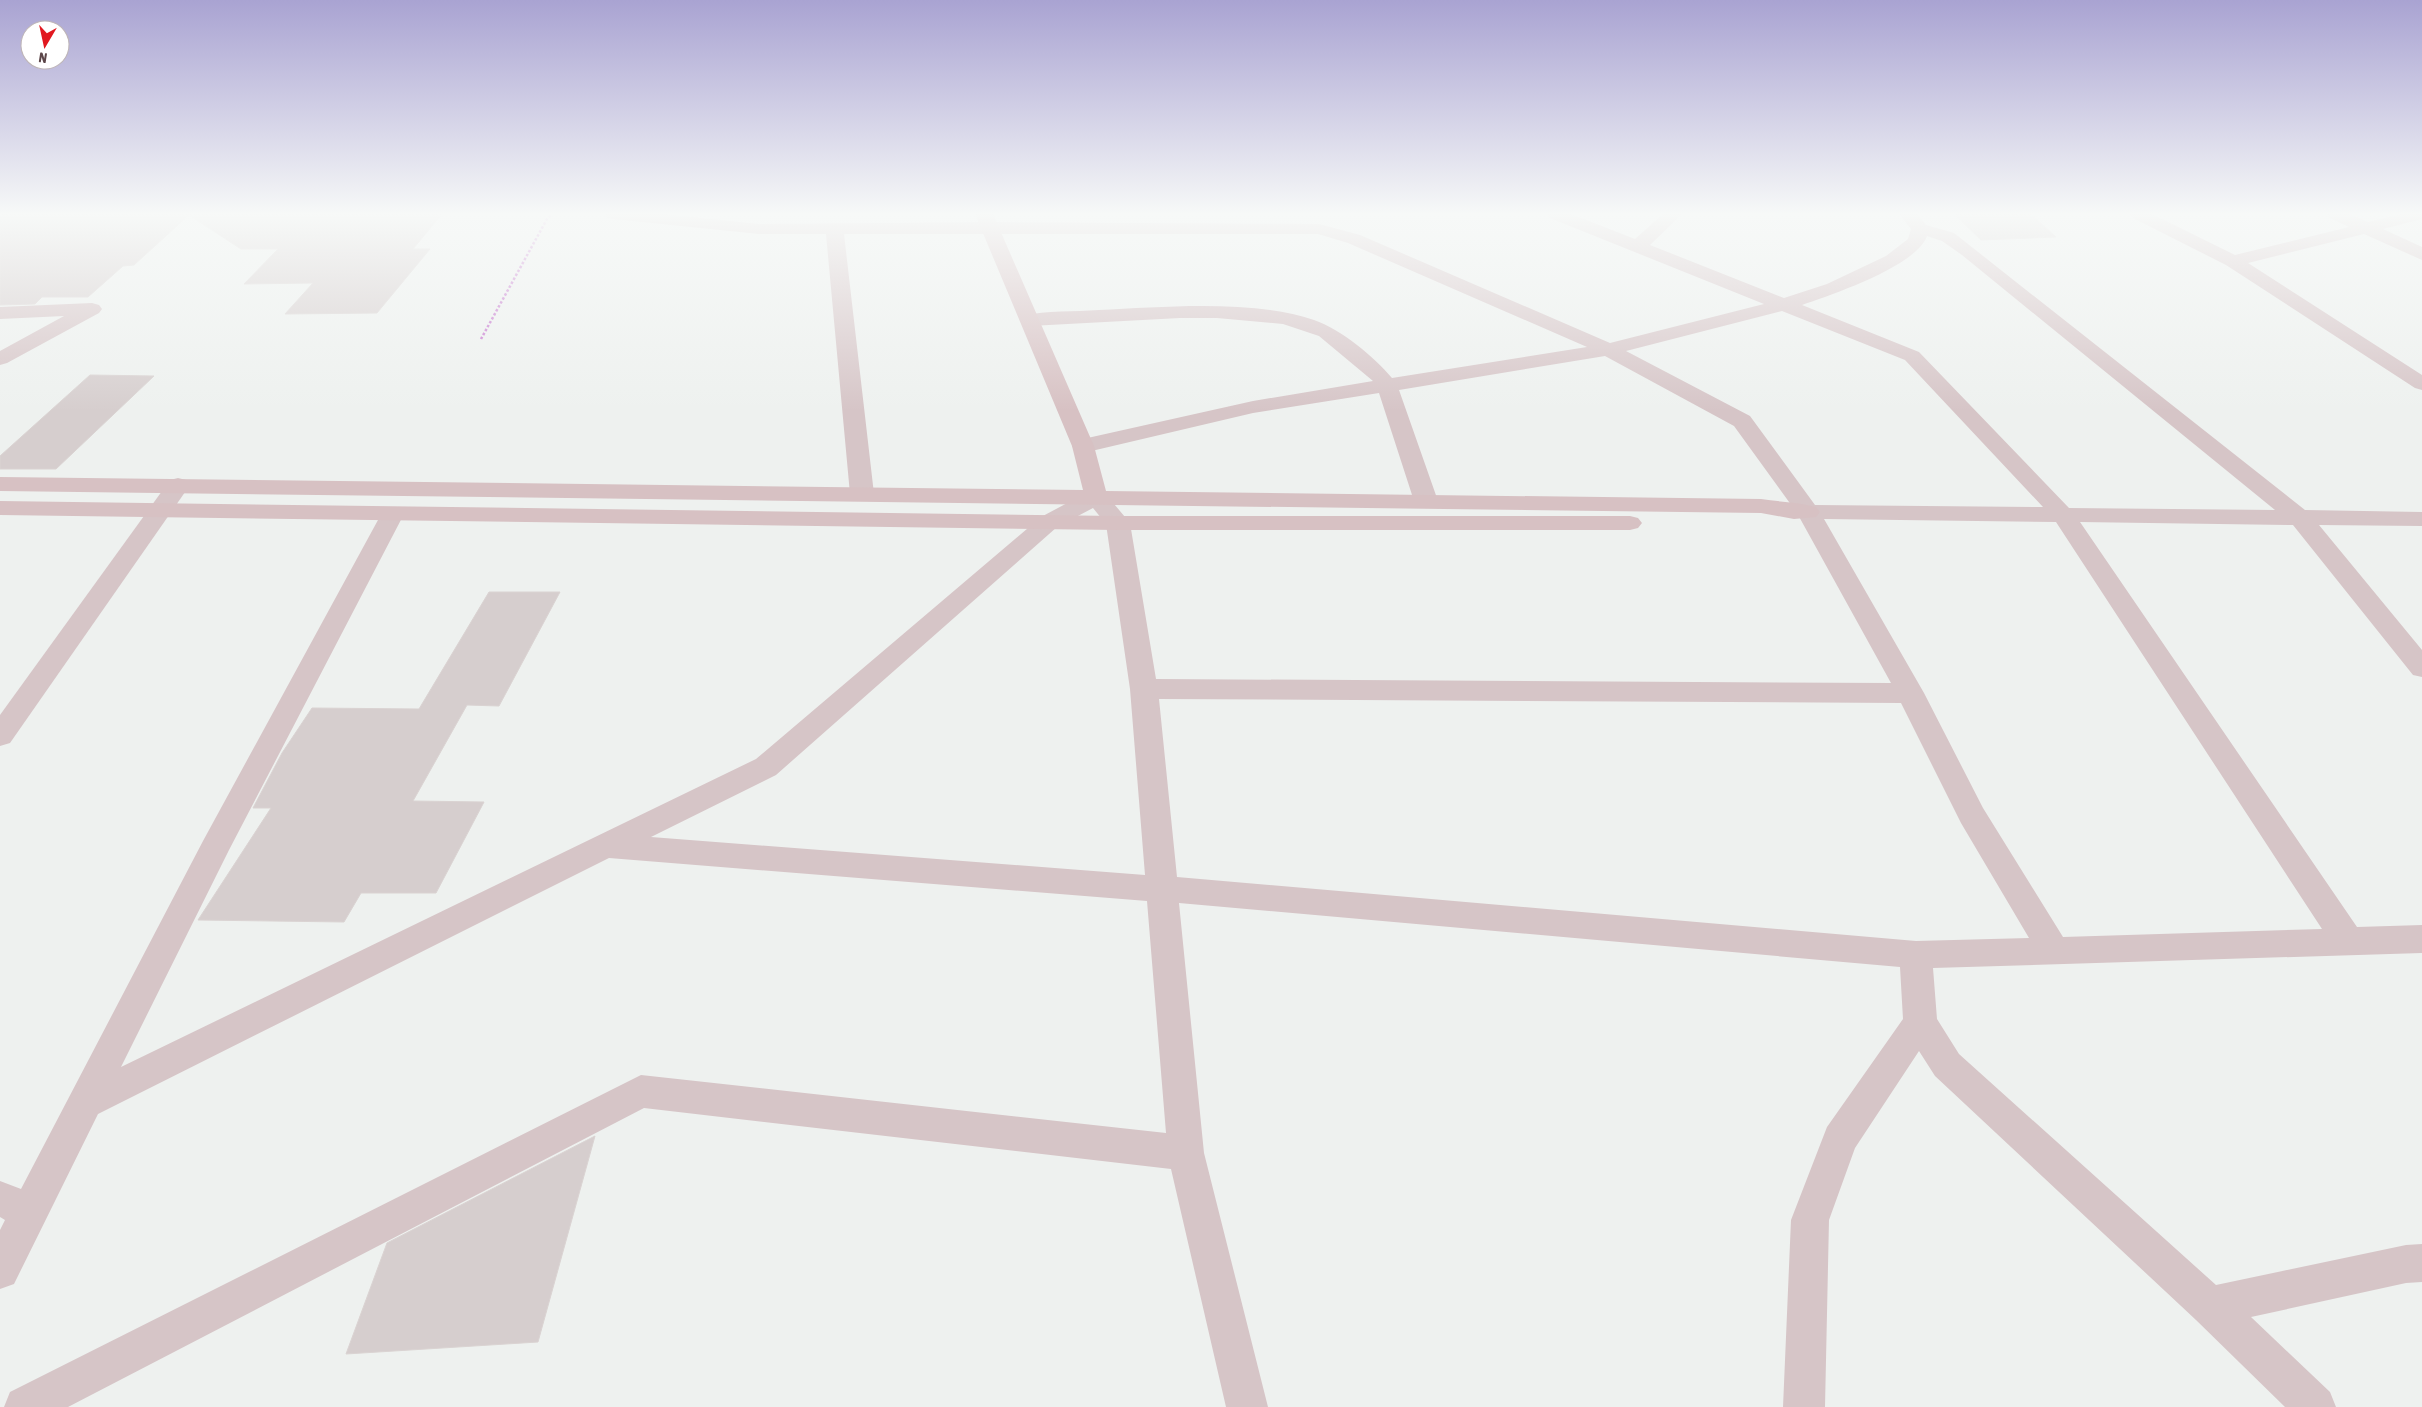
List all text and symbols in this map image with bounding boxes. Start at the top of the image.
north arrow [20,20,70,70]
text: N [38,49,48,66]

